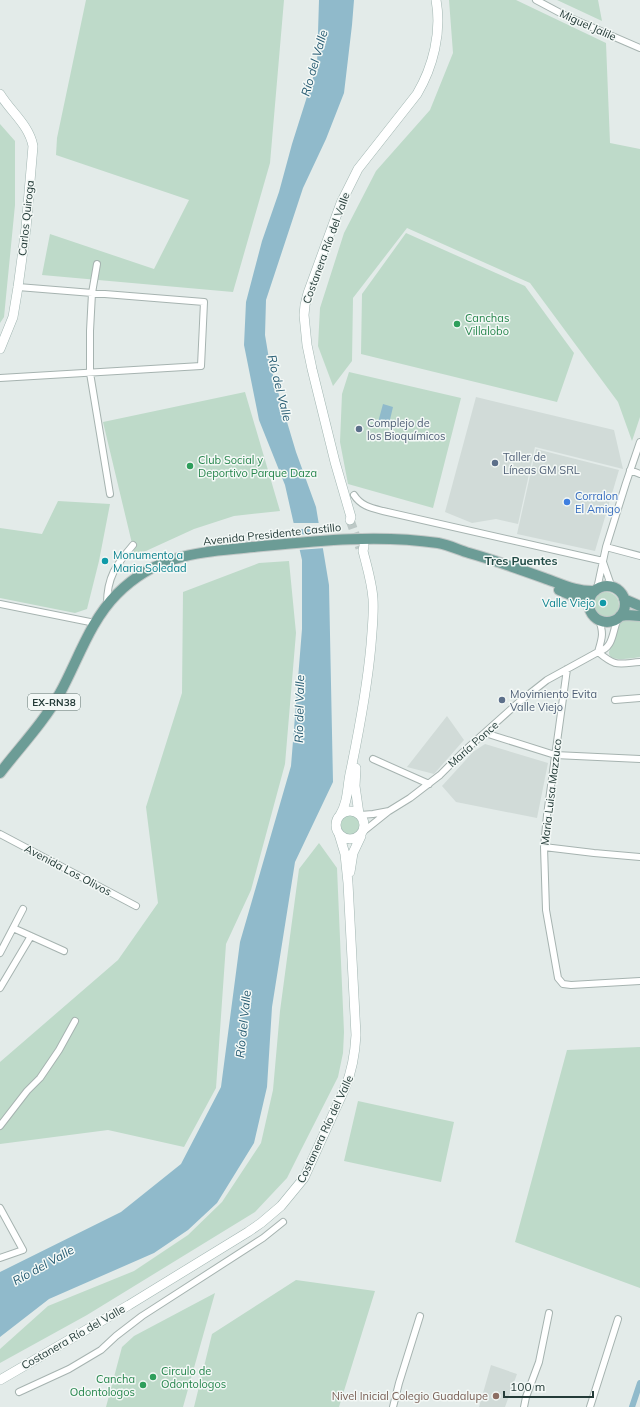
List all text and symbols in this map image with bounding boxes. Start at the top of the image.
street label: Miguel Jalile [557,6,619,44]
water label: Río del Valle [297,28,331,98]
street label: Carlos Quiroga [15,179,37,257]
street label: Costanera Río del Valle [299,190,353,306]
place label: Canchas Villalobo [465,311,509,338]
marker: Canchas Villalobo [452,319,462,329]
water label: Río del Valle [264,353,296,423]
place label: Complejo de los Bioquímicos [367,416,446,443]
marker: Complejo de los Bioquímicos [354,424,364,434]
place label: Taller de Líneas GM SRL [503,450,580,477]
place label: Club Social y Deportivo Parque Daza [198,453,317,480]
marker: Taller de Líneas GM SRL [490,458,500,468]
marker: Club Social y Deportivo Parque Daza [185,461,195,471]
place label: Corralon El Amigo [575,489,620,516]
marker: Corralon El Amigo [562,497,572,507]
street label: Avenida Presidente Castillo [202,520,342,548]
place label: Monumento a Maria Soledad [113,548,187,575]
district label: Tres Puentes [485,553,557,568]
marker: Monumento a Maria Soledad [100,556,110,566]
place label: Valle Viejo [542,596,595,610]
marker: Valle Viejo [598,598,608,608]
water label: Río del Valle [291,674,307,743]
place label: Movimiento Evita Valle Viejo [510,687,597,714]
road number: EX-RN38 [28,694,80,710]
marker: Movimiento Evita Valle Viejo [497,695,507,705]
street label: María Ponce [445,718,501,770]
street label: Maria Luisa Mazzuco [538,738,564,846]
street label: Avenida Los Olivos [22,841,114,899]
water label: Río del Valle [232,989,254,1059]
street label: Costanera Río del Valle [294,1073,356,1185]
water label: Río del Valle [10,1242,77,1288]
street label: Costanera Río del Valle [19,1302,127,1372]
place label: Circulo de Odontologos [161,1364,226,1391]
place label: Cancha Odontologos [70,1372,135,1399]
marker: Circulo de Odontologos [148,1372,158,1382]
scale bar [504,1373,593,1399]
text: 100 m [510,1379,545,1394]
marker: Cancha Odontologos [138,1380,148,1390]
place label: Nivel Inicial Colegio Guadalupe [332,1389,488,1403]
marker: Nivel Inicial Colegio Guadalupe [491,1391,501,1401]

